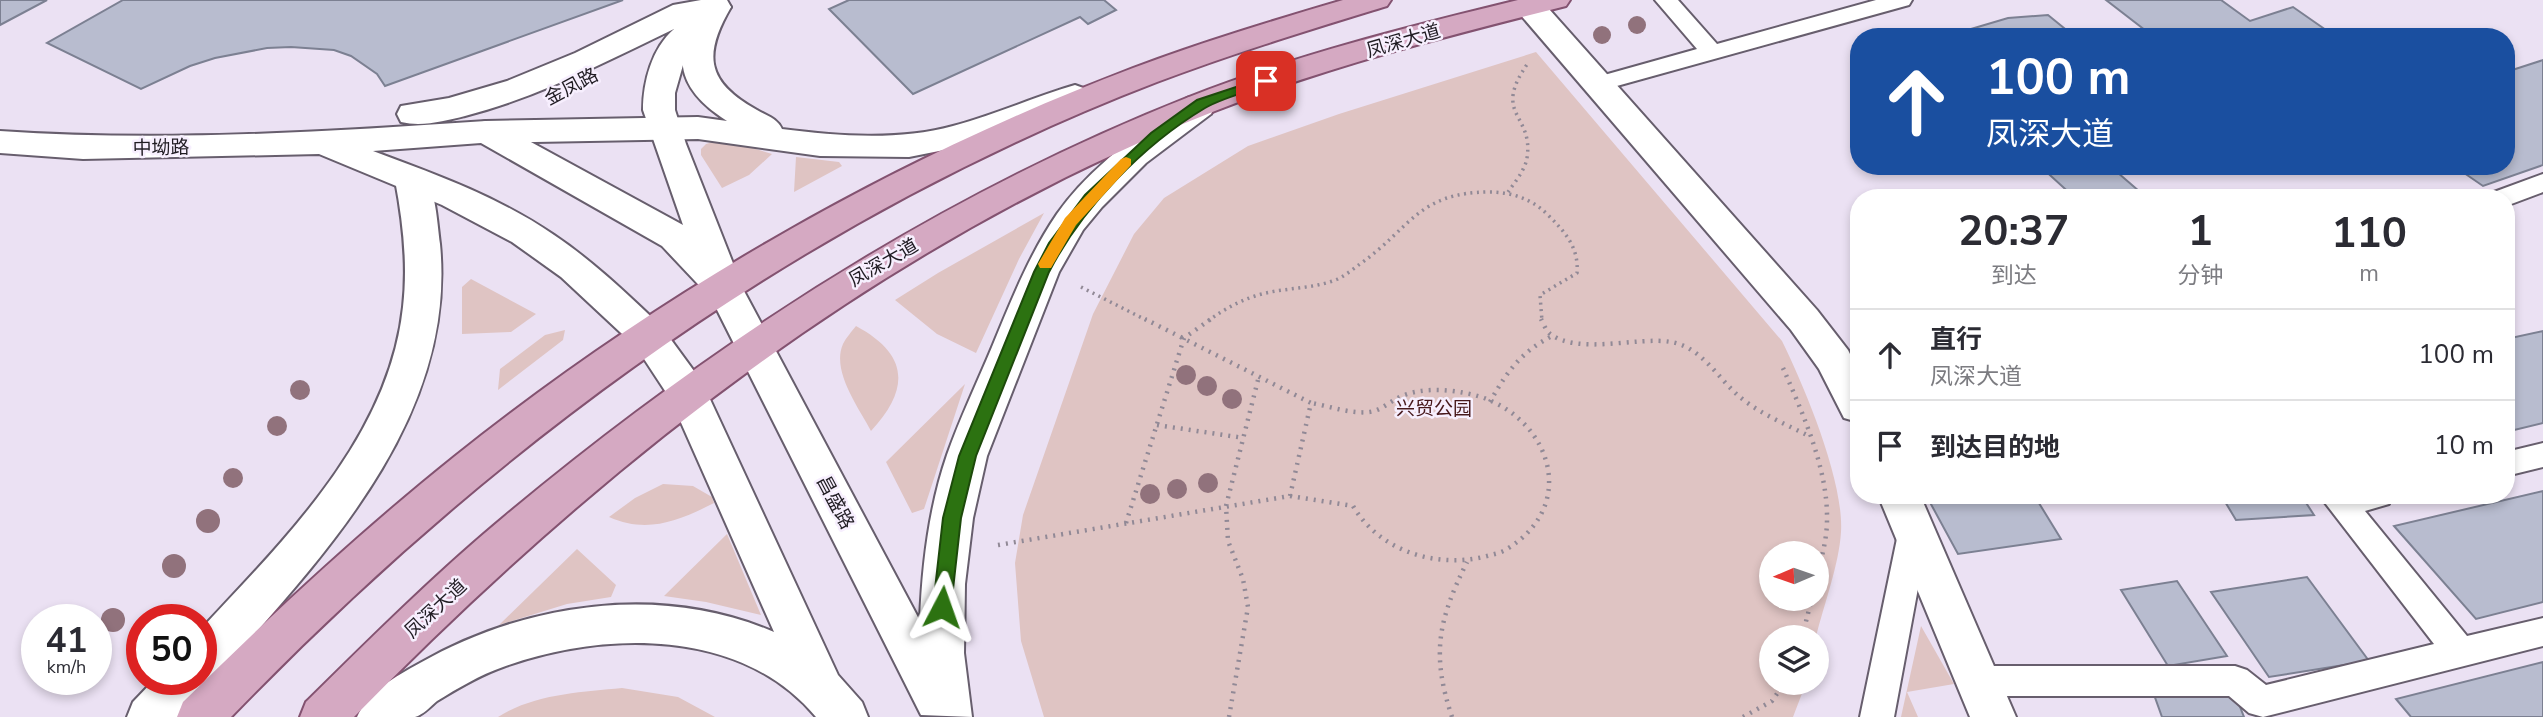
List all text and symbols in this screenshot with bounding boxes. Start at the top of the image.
street label: 凤深大道 [1363,18,1443,64]
text: 100 m [1986,44,2130,111]
pin [1236,51,1296,111]
icon: ahead [1871,56,1962,147]
street label: 金凤路 [540,62,603,112]
icon: arrive [1247,62,1285,100]
text: 凤深大道 [1986,113,2114,156]
street label: 中坳路 [132,135,190,161]
text: 20:37 [1958,203,2069,260]
text: 1 [2188,203,2213,260]
text: 110 [2331,205,2407,262]
street label: 凤深大道 [844,233,923,293]
text: m [2359,258,2379,289]
text: 到达 [1991,260,2037,291]
text: 分钟 [2177,260,2223,291]
text: 直行 [1930,322,1982,357]
icon: ahead [1871,336,1909,374]
text: 100 m [2418,337,2494,372]
text: 凤深大道 [1930,361,2022,392]
park label: 兴贸公园 [1396,396,1472,422]
icon: arrive [1871,427,1909,465]
text: 10 m [2434,428,2494,463]
text: 到达目的地 [1930,430,2060,465]
street label: 昌盛路 [810,471,860,534]
north arrow [1759,541,1829,611]
map controls [1759,541,1829,695]
position arrow [905,570,979,644]
street label: 凤深大道 [399,573,472,644]
speed limit sign: 50 [126,604,217,695]
text: 41 [45,617,88,664]
button: layers [1759,625,1829,695]
text: km/h [47,655,86,679]

